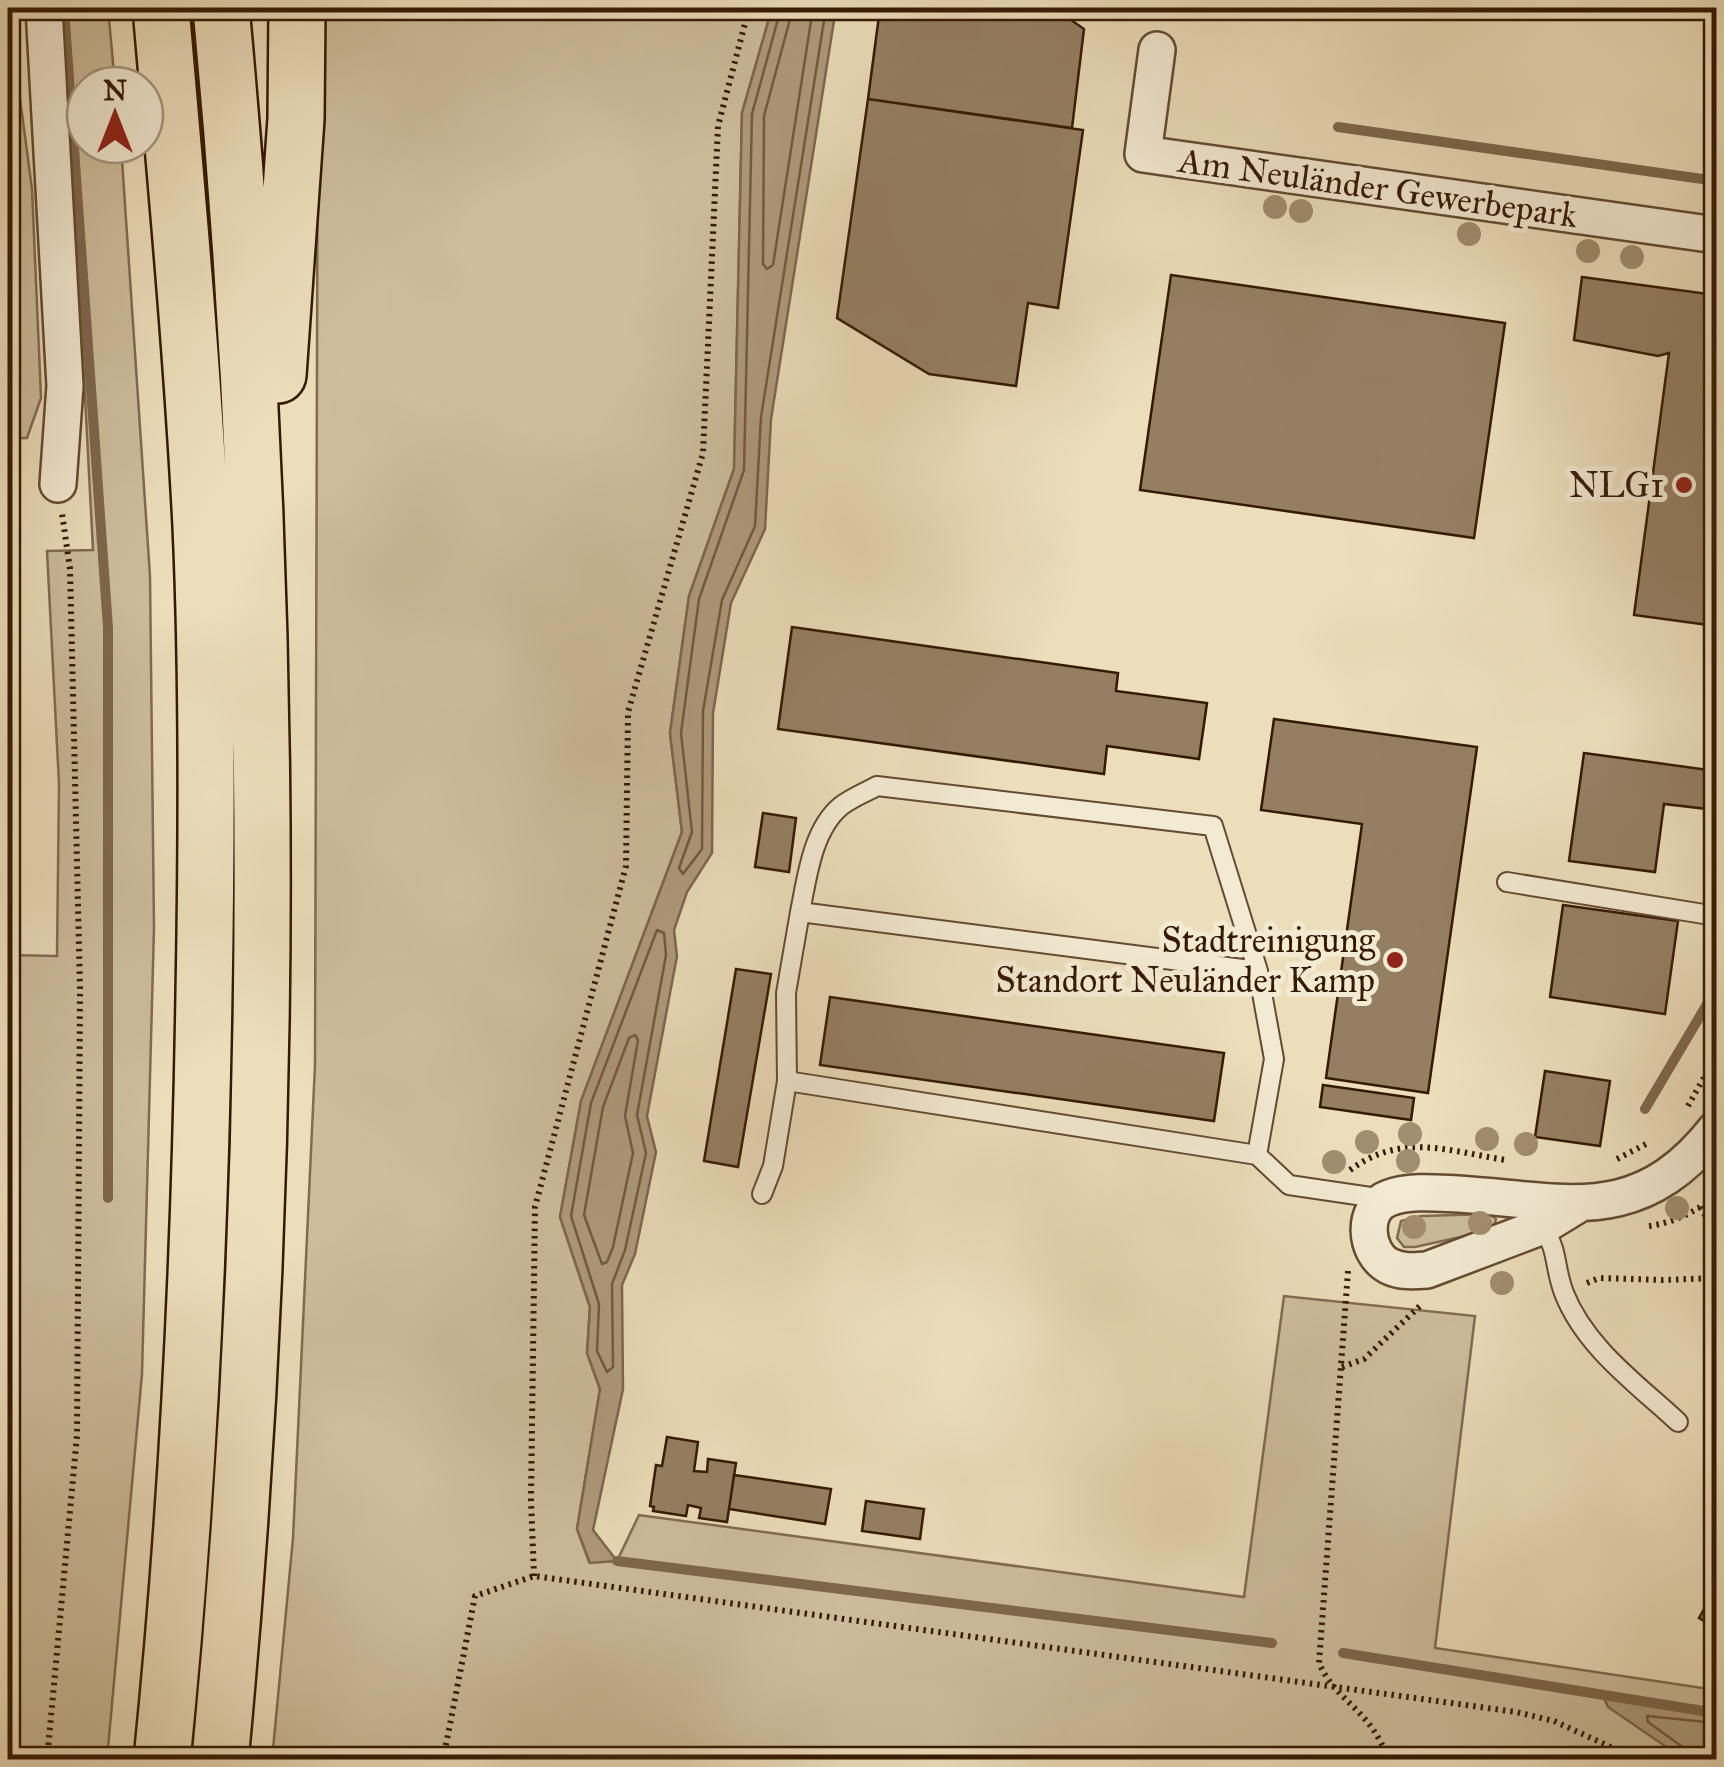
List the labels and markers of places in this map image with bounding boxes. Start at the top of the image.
place label: NLG1 [1569,464,1664,507]
marker: NLG1 [1673,474,1695,496]
place label: Stadtreinigung Standort Neuländer Kamp [995,919,1376,1002]
marker: Stadtreinigung Standort Neuländer Kamp [1384,949,1406,971]

